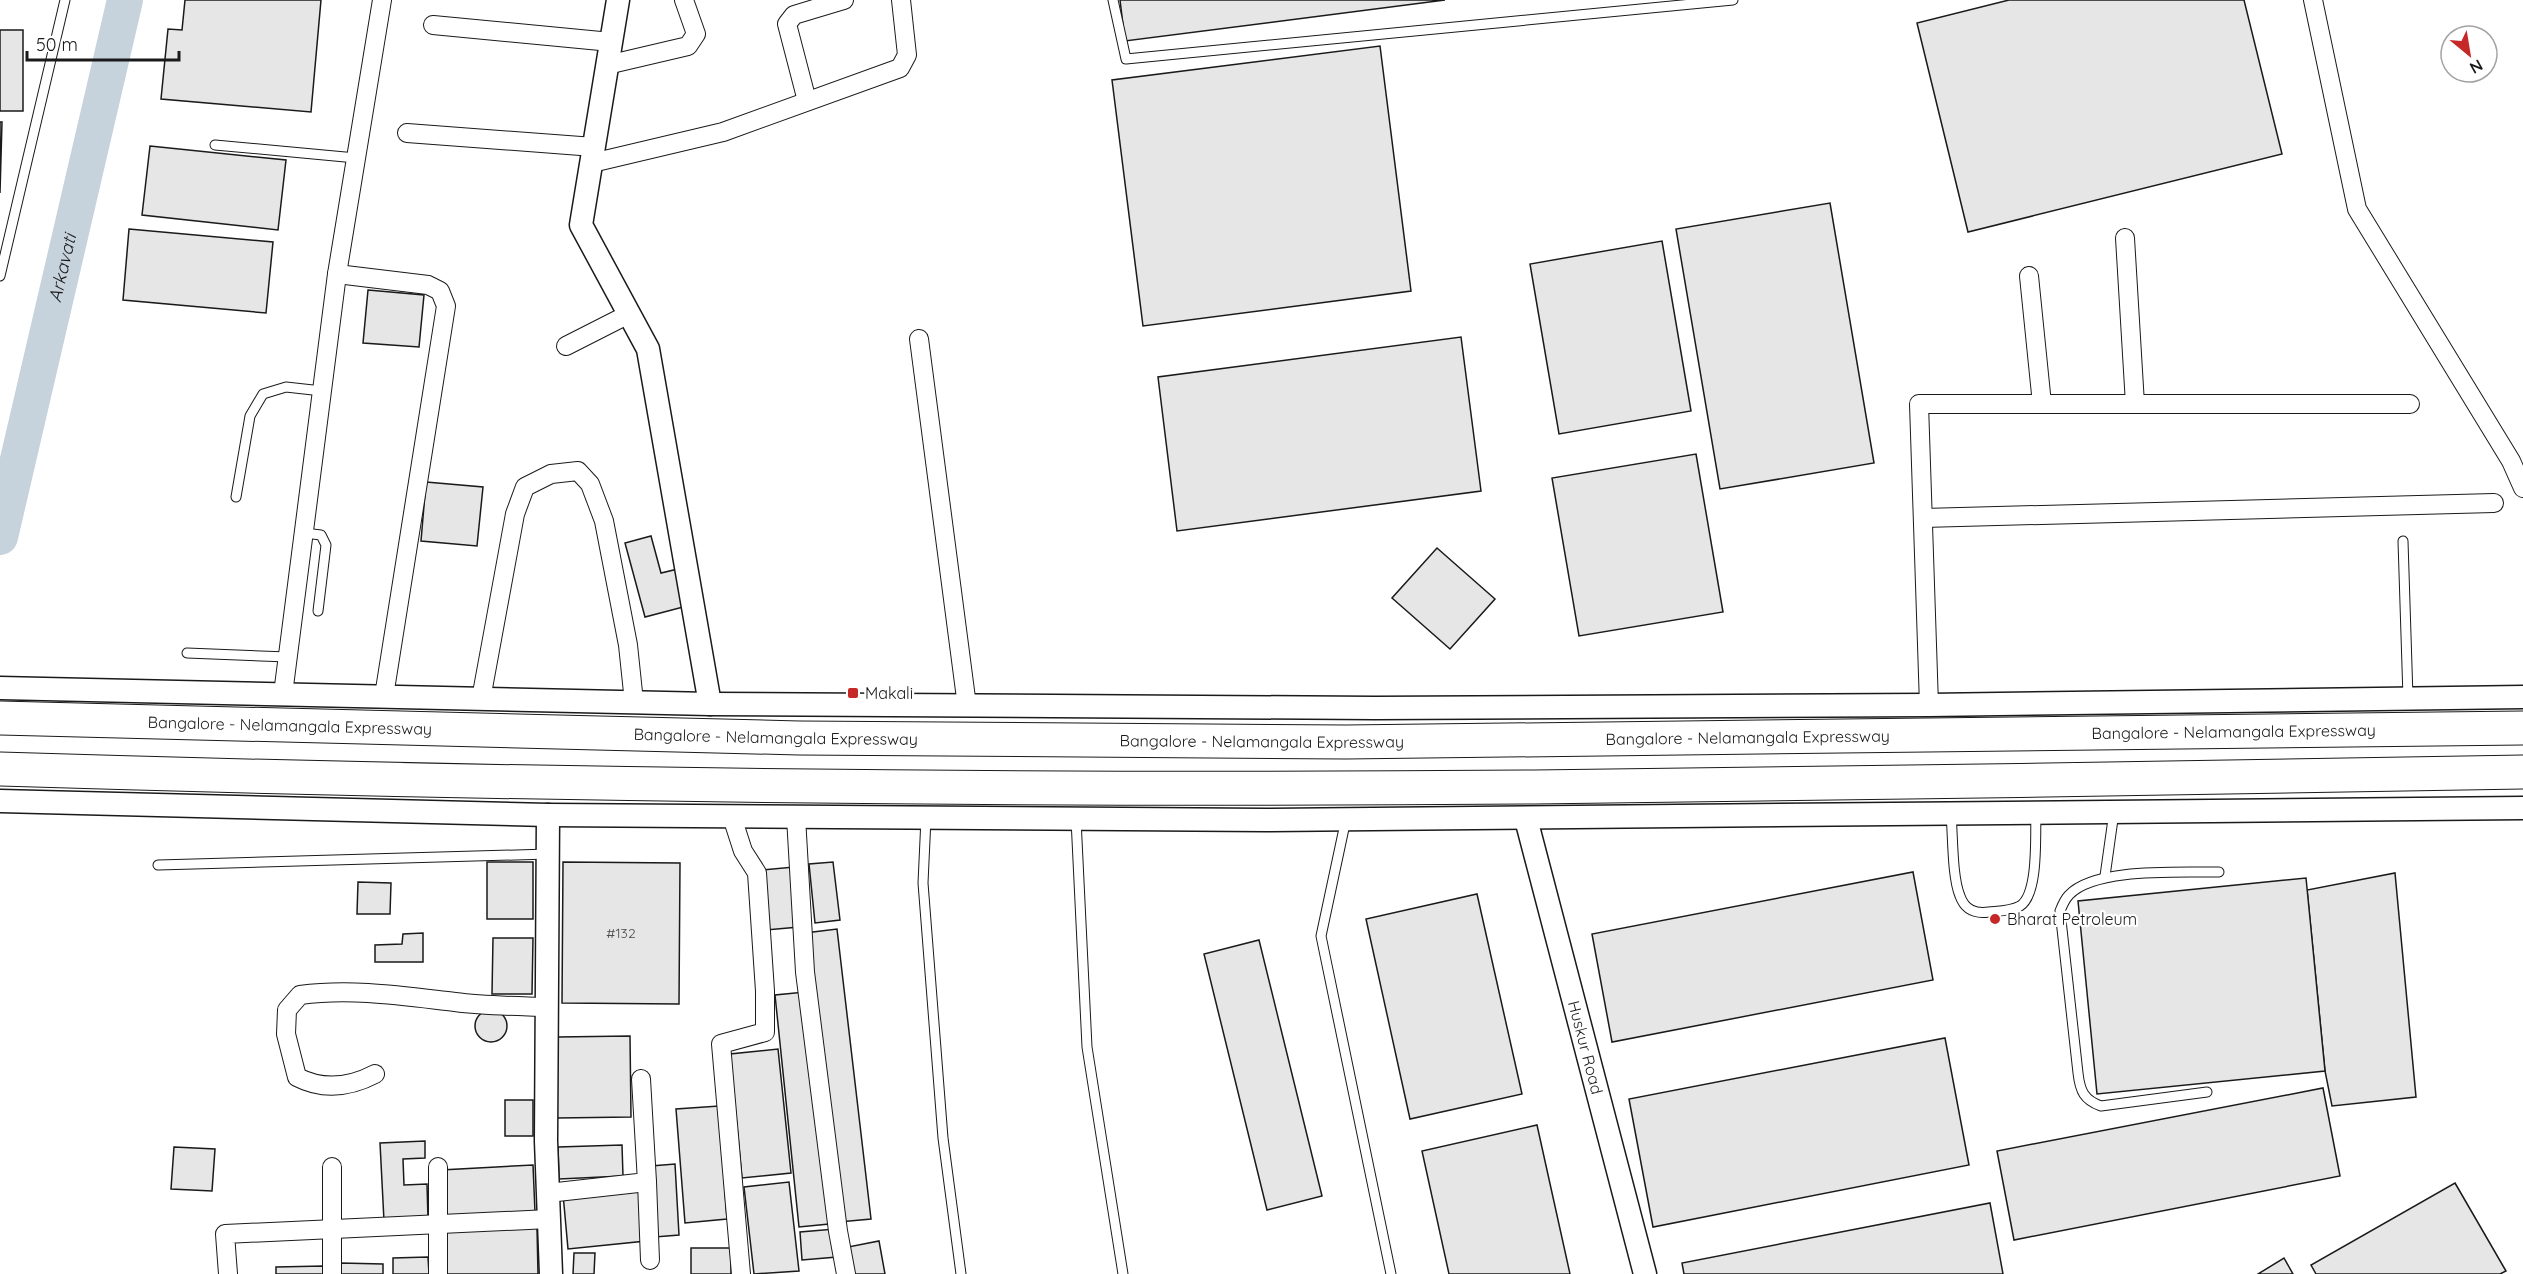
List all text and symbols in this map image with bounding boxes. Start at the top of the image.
scale bar [27,24,178,62]
north arrow [2439,24,2499,84]
text: 50 m [36,33,78,56]
text: N [2466,55,2487,79]
water label: Arkavati [43,230,82,304]
place label: Makali [865,683,913,703]
marker: Makali [846,686,860,700]
street label: Bangalore - Nelamangala Expressway [148,712,432,739]
street label: Bangalore - Nelamangala Expressway [2091,720,2376,743]
street label: Bangalore - Nelamangala Expressway [633,724,918,749]
street label: Bangalore - Nelamangala Expressway [1605,726,1890,749]
street label: Bangalore - Nelamangala Expressway [1119,730,1404,752]
place label: Bharat Petroleum [2007,909,2137,929]
marker: Bharat Petroleum [1988,912,2002,926]
house number: #132 [606,924,636,942]
street label: Huskur Road [1564,998,1608,1096]

